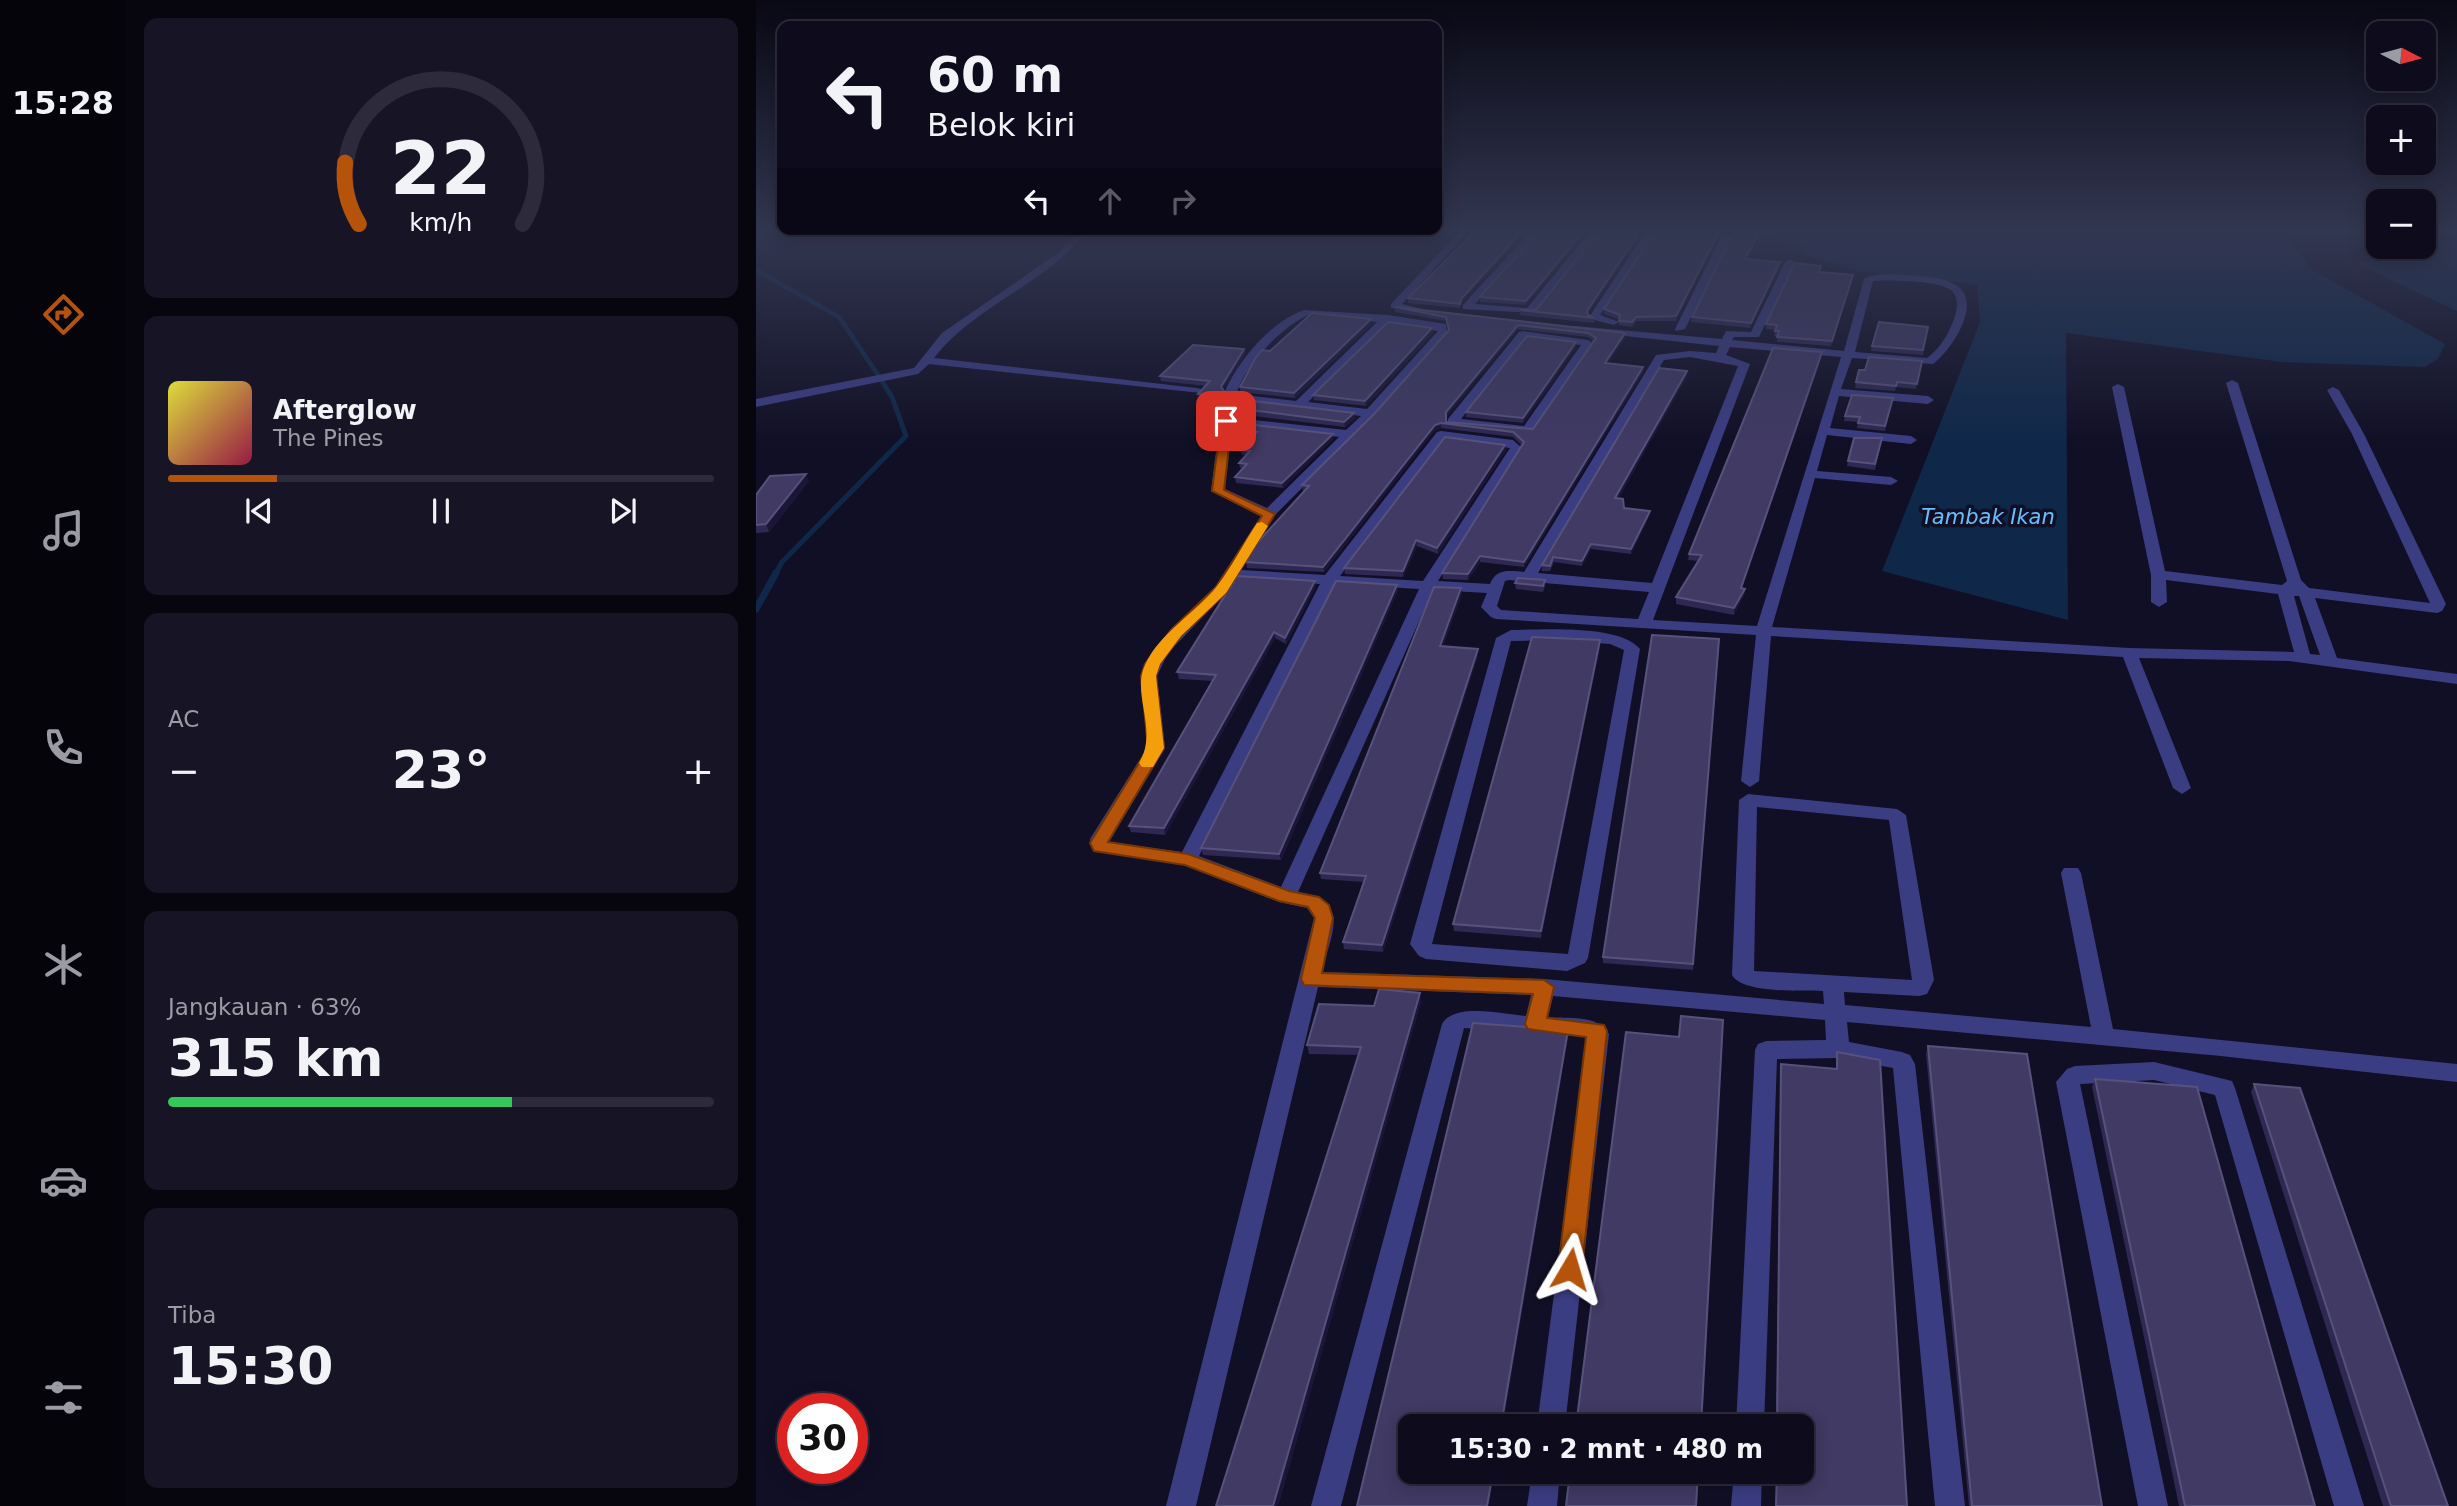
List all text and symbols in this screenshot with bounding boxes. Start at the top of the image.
north arrow [2366,21,2436,91]
map controls [2366,21,2436,259]
text: 60 m [927,47,1063,104]
icon: left [812,49,903,140]
text: 15:28 [12,84,114,122]
button: + [2366,105,2436,175]
text: Belok kiri [927,106,1075,144]
text: 22 [390,126,492,211]
icon: left [1018,182,1056,220]
icon: ahead [1091,182,1129,220]
icon: right [1164,182,1202,220]
button: − [2366,189,2436,259]
text: km/h [409,208,473,237]
icon: directions [39,290,88,339]
pin [1196,391,1256,451]
text: Afterglow [273,395,417,425]
icon: arrive [1207,402,1245,440]
text: The Pines [273,425,384,451]
icon: previous [240,492,278,530]
icon: pause [422,492,460,530]
icon: next [604,492,642,530]
water label: Tambak Ikan [1921,505,2055,529]
icon: music [39,506,88,555]
text: AC [168,706,199,732]
icon: phone [39,723,88,772]
text: 23° [392,740,490,800]
text: − [168,749,200,793]
text: + [682,749,714,793]
icon: climate [39,940,88,989]
text: Jangkauan · 63% [168,994,361,1020]
text: 315 km [168,1028,383,1088]
icon: car [39,1156,88,1205]
position arrow [1533,1232,1607,1306]
text: Tiba [168,1302,216,1328]
text: 15:30 [168,1336,334,1396]
icon: filters [39,1373,88,1422]
speed limit sign: 30 [777,1393,868,1484]
text: 15:30 · 2 mnt · 480 m [1449,1434,1763,1464]

